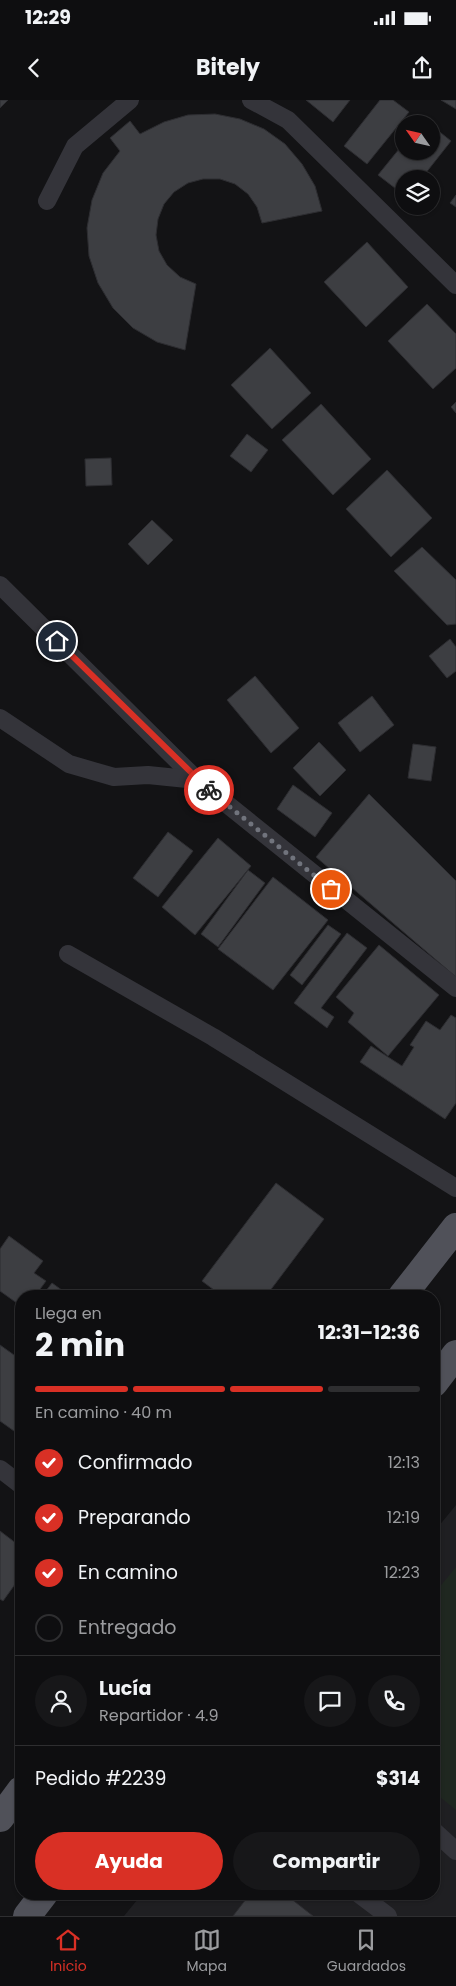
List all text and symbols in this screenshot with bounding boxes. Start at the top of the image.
text: 12:29 [25,4,71,31]
text: Bitely [196,52,260,83]
icon: back [20,54,48,82]
icon: share [408,54,436,82]
north arrow [395,115,440,160]
map controls [395,115,440,215]
button: layers [395,170,440,215]
pin [36,620,78,662]
icon: home [43,627,71,655]
courier [184,765,234,815]
icon: bike [195,776,223,804]
pin [310,868,352,910]
icon: bag [317,875,345,903]
text: Llega en [35,1302,102,1325]
text: 12:31–12:36 [318,1319,420,1346]
text: 2 min [35,1322,125,1367]
text: En camino · 40 m [35,1401,172,1424]
icon: check [35,1449,63,1477]
text: Confirmado [78,1449,192,1476]
text: 12:13 [388,1451,420,1474]
icon: check [35,1504,63,1532]
text: Preparando [78,1504,191,1531]
text: 12:19 [387,1506,420,1529]
icon: check [35,1559,63,1587]
text: En camino [78,1559,178,1586]
text: 12:23 [384,1561,420,1584]
text: Entregado [78,1614,176,1641]
button: person [35,1675,87,1727]
text: Lucía [99,1675,151,1702]
button: chat [304,1675,356,1727]
button: phone [368,1675,420,1727]
text: Repartidor · 4.9 [99,1704,218,1727]
text: Pedido #2239 [35,1765,166,1792]
text: $314 [376,1765,420,1792]
button: Ayuda [35,1832,223,1890]
button: Compartir [233,1832,420,1890]
tab: Inicio [50,1926,87,1977]
tab: Mapa [187,1926,227,1977]
tab: Guardados [327,1926,406,1977]

